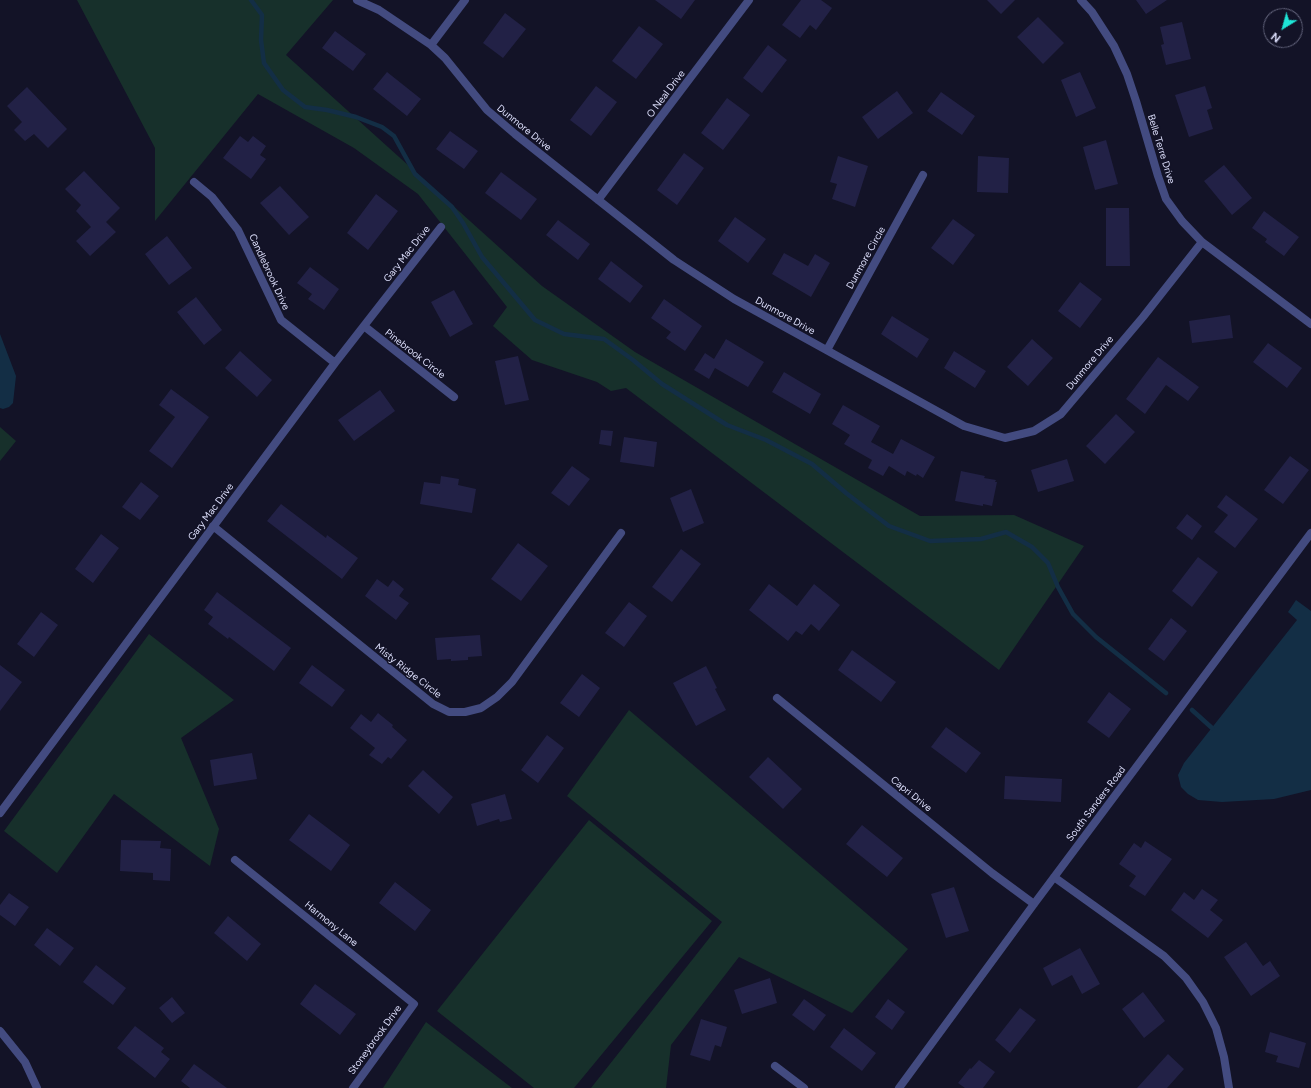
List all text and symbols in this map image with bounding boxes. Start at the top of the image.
north arrow [1263,8,1303,48]
text: N [1269,29,1283,45]
street label: O Neal Drive [644,68,688,120]
street label: Dunmore Drive [494,102,554,154]
street label: Belle Terre Drive [1145,113,1177,185]
street label: Gary Mac Drive [381,223,433,285]
street label: Dunmore Circle [844,225,888,291]
street label: Candlebrook Drive [246,232,292,312]
street label: Dunmore Drive [753,295,817,337]
street label: Pinebrook Circle [382,327,448,381]
street label: Dunmore Drive [1064,334,1116,392]
street label: Gary Mac Drive [186,481,236,543]
street label: Misty Ridge Circle [372,641,444,701]
street label: South Sanders Road [1064,764,1128,844]
street label: Capri Drive [888,774,934,814]
street label: Harmony Lane [302,899,360,949]
street label: Stoneybrook Drive [346,1003,404,1077]

